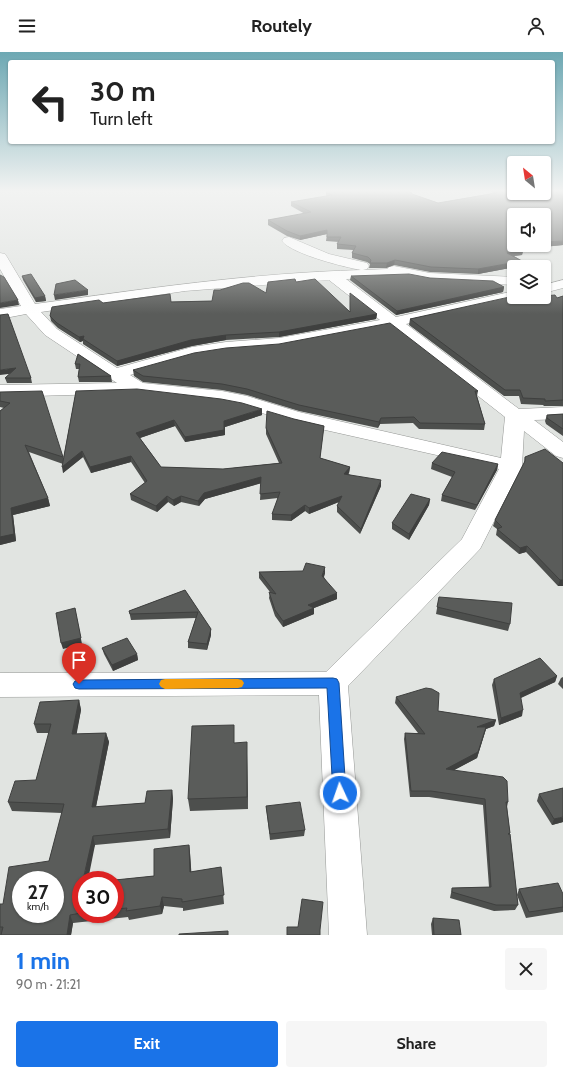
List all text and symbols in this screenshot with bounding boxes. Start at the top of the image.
icon: menu [16,15,38,37]
text: Routely [251,15,312,37]
icon: person [525,15,547,37]
text: 30 m [90,74,156,108]
icon: left [24,76,76,128]
text: Turn left [90,108,153,130]
north arrow [507,156,551,200]
map controls [507,156,551,304]
button: sound [507,208,551,252]
button: layers [507,260,551,304]
pin [62,643,96,684]
icon: arrive [68,649,90,671]
position arrow [319,772,361,814]
speed limit sign: 30 [72,871,124,923]
text: 27 [28,880,48,904]
text: km/h [27,900,49,913]
text: 1 min [16,946,70,975]
button: close [505,948,547,990]
text: 90 m · 21:21 [16,976,81,992]
button: Exit [16,1021,278,1067]
button: Share [286,1021,547,1067]

